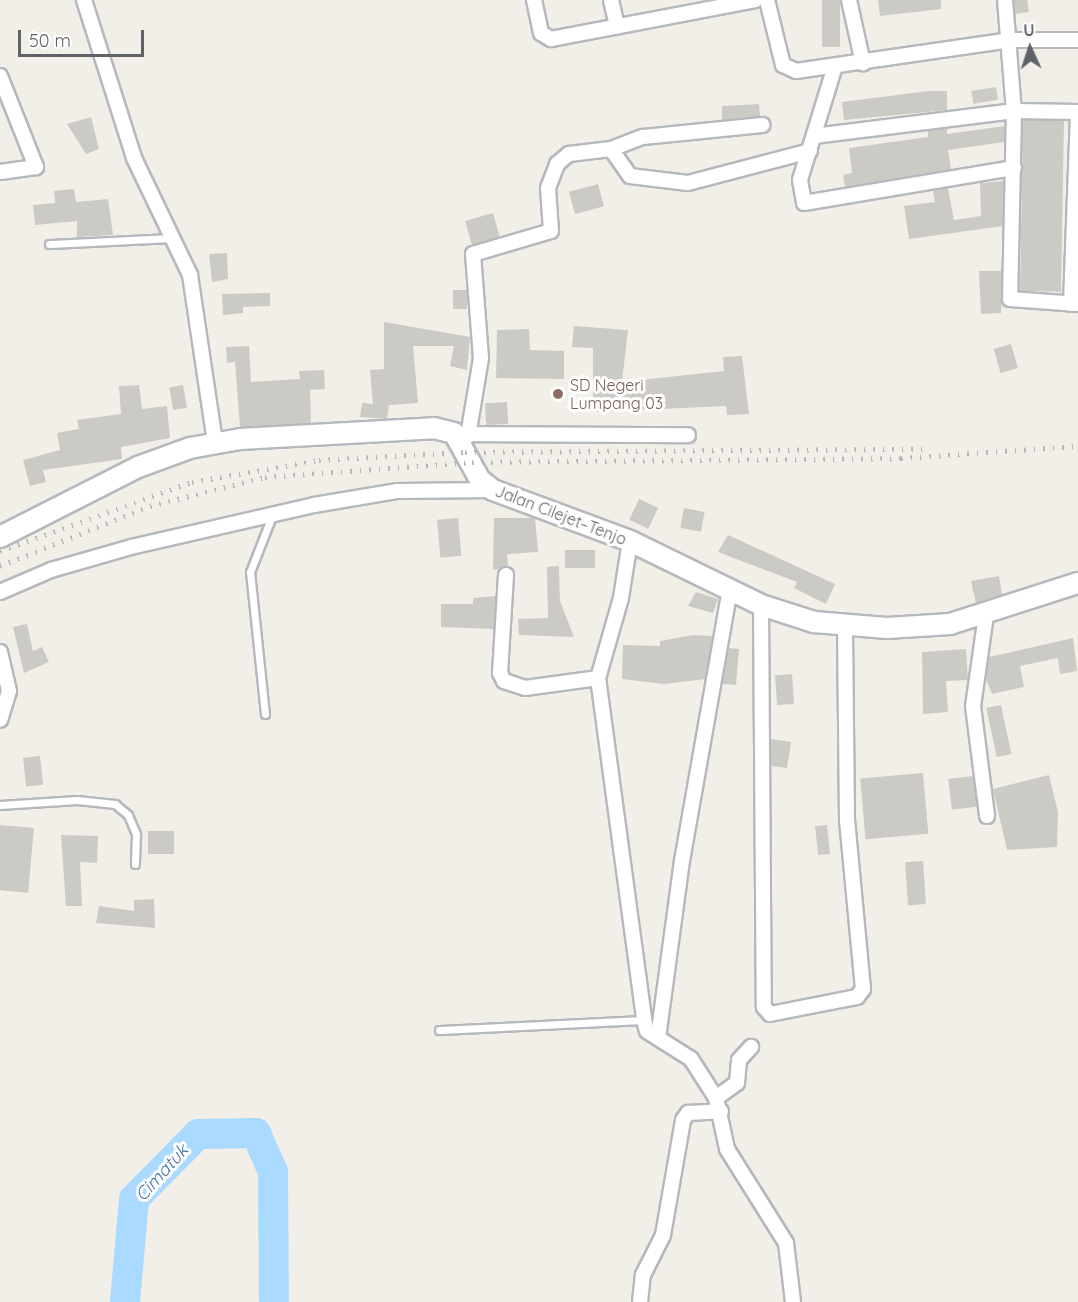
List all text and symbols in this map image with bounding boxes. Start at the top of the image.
scale bar [21,18,147,56]
north arrow [1000,18,1060,78]
text: U [1023,20,1035,40]
text: 50 m [29,29,71,52]
place label: SD Negeri Lumpang 03 [570,375,663,413]
marker: SD Negeri Lumpang 03 [551,387,565,401]
street label: Jalan Cilejet–Tenjo [493,481,629,549]
water label: Cimatuk [131,1140,193,1206]

